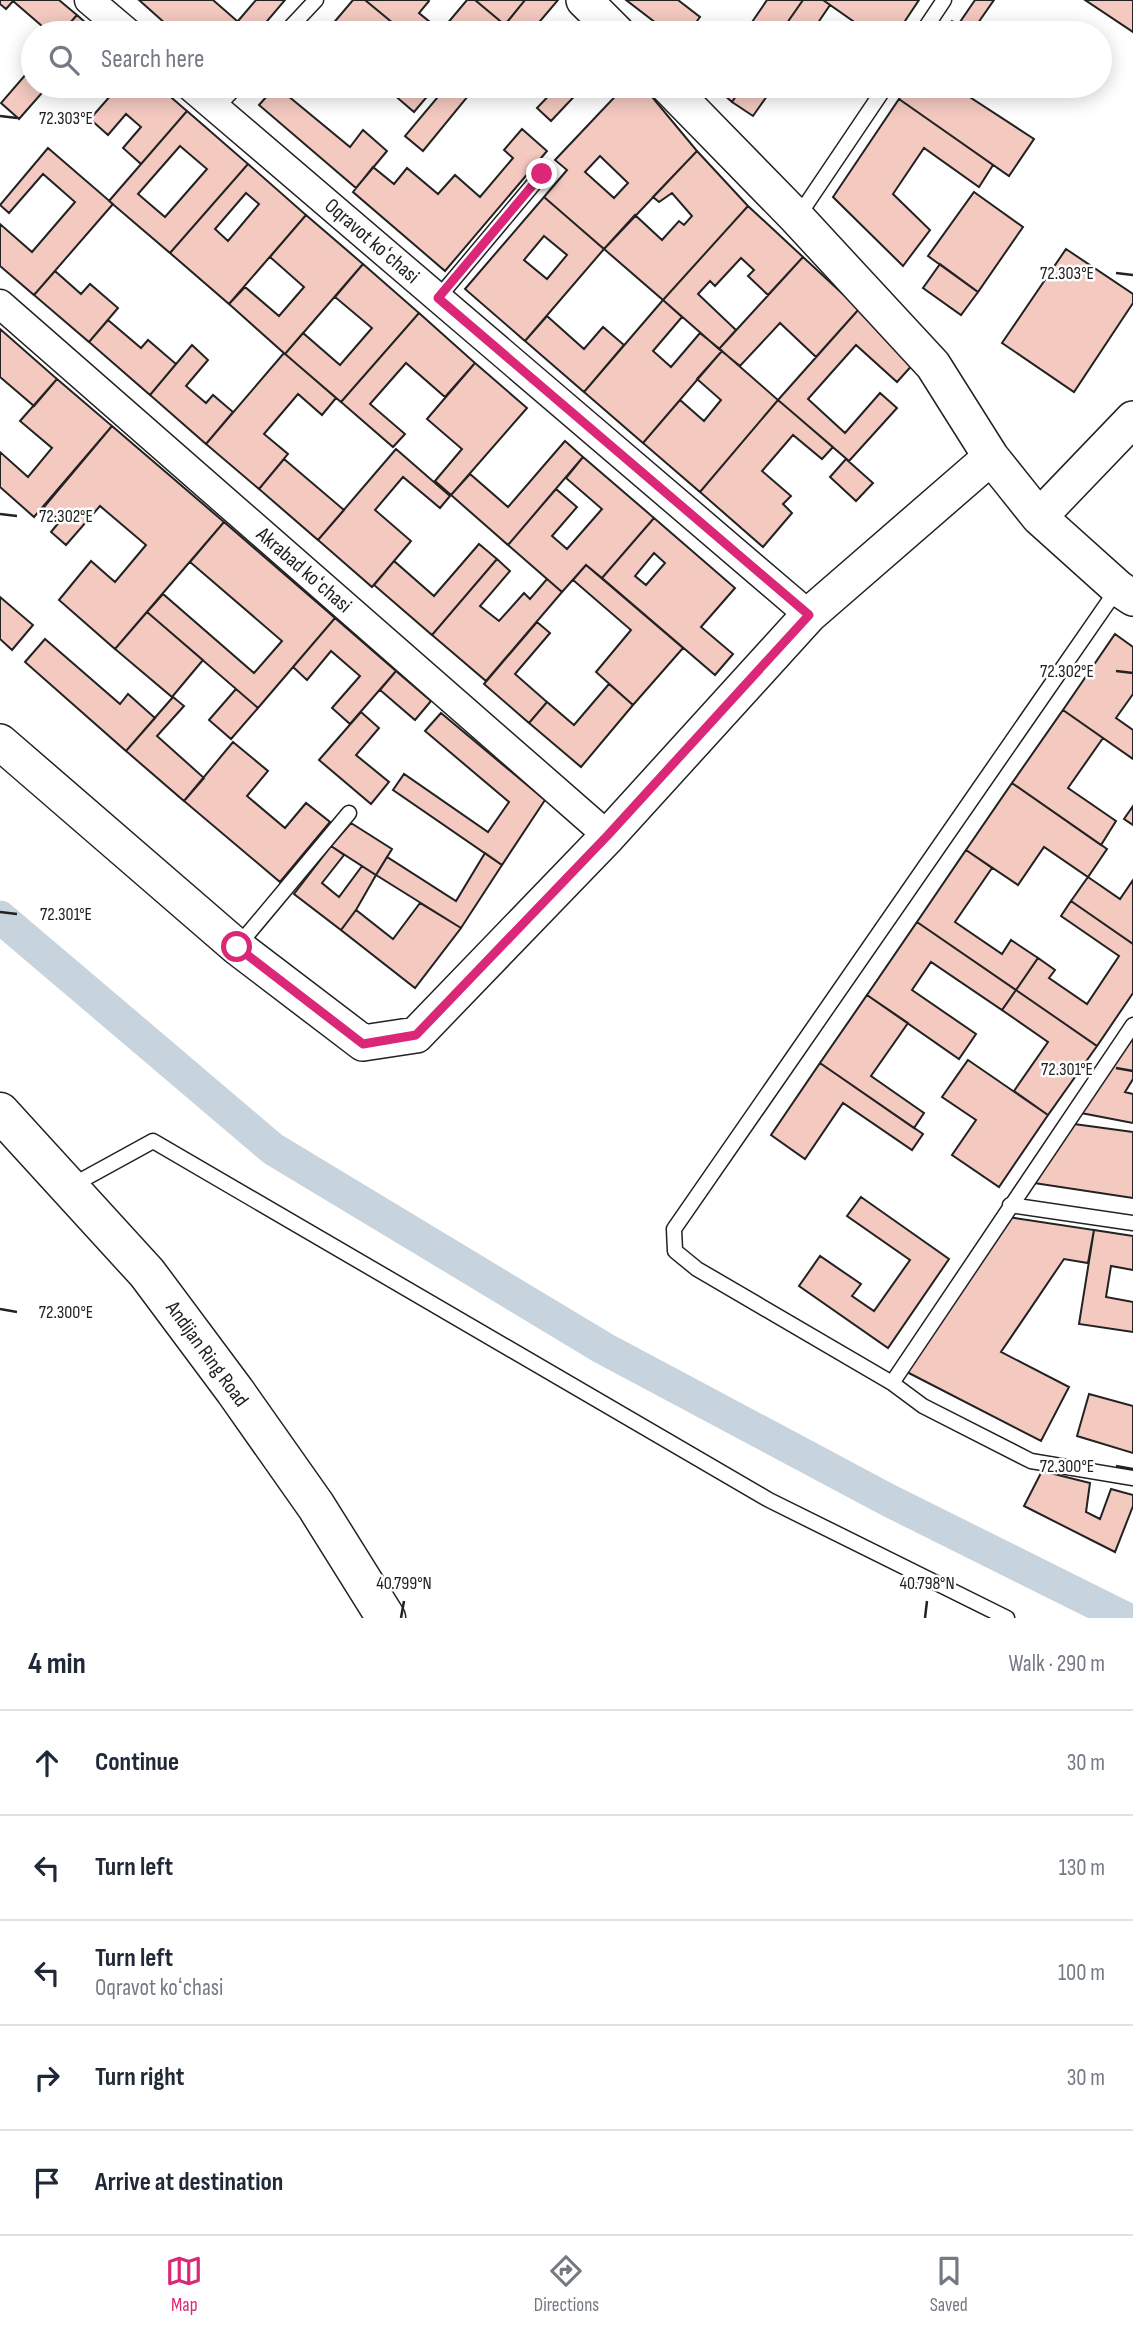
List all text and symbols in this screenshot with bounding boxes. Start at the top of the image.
search box [21,21,1112,98]
icon: search [45,41,83,79]
text: Search here [101,44,204,75]
text: 72.303°E [39,108,93,129]
route end [526,158,557,189]
street label: Oqravot koʻchasi [320,193,424,289]
text: 72.303°E [1040,263,1094,284]
text: 72.302°E [39,506,93,527]
street label: Akrabad koʻchasi [251,521,357,618]
text: 72.302°E [1040,661,1094,682]
text: 72.301°E [40,904,92,925]
route start [221,931,252,962]
text: 72.301°E [1041,1059,1093,1080]
street label: Andijan Ring Road [160,1295,254,1412]
text: 72.300°E [39,1302,93,1323]
text: 72.300°E [1040,1456,1094,1477]
text: 40.799°N [376,1573,432,1594]
text: 40.798°N [899,1573,955,1594]
text: 4 min [28,1646,86,1682]
text: Walk · 290 m [1008,1650,1105,1678]
icon: ahead [28,1744,66,1782]
text: Continue [95,1747,179,1778]
text: 30 m [1067,1749,1105,1777]
icon: left [28,1849,66,1887]
text: Turn left [95,1852,173,1883]
text: 130 m [1059,1854,1105,1882]
text: Turn left [95,1943,173,1974]
icon: left [28,1954,66,1992]
text: 100 m [1058,1959,1105,1987]
text: Oqravot koʻchasi [95,1974,223,2002]
icon: right [28,2059,66,2097]
text: Turn right [95,2062,184,2093]
text: 30 m [1067,2064,1105,2092]
icon: arrive [28,2164,66,2202]
text: Arrive at destination [95,2167,283,2198]
tab: Map [165,2252,203,2317]
tab: Directions [534,2252,599,2317]
tab: Saved [930,2252,968,2317]

